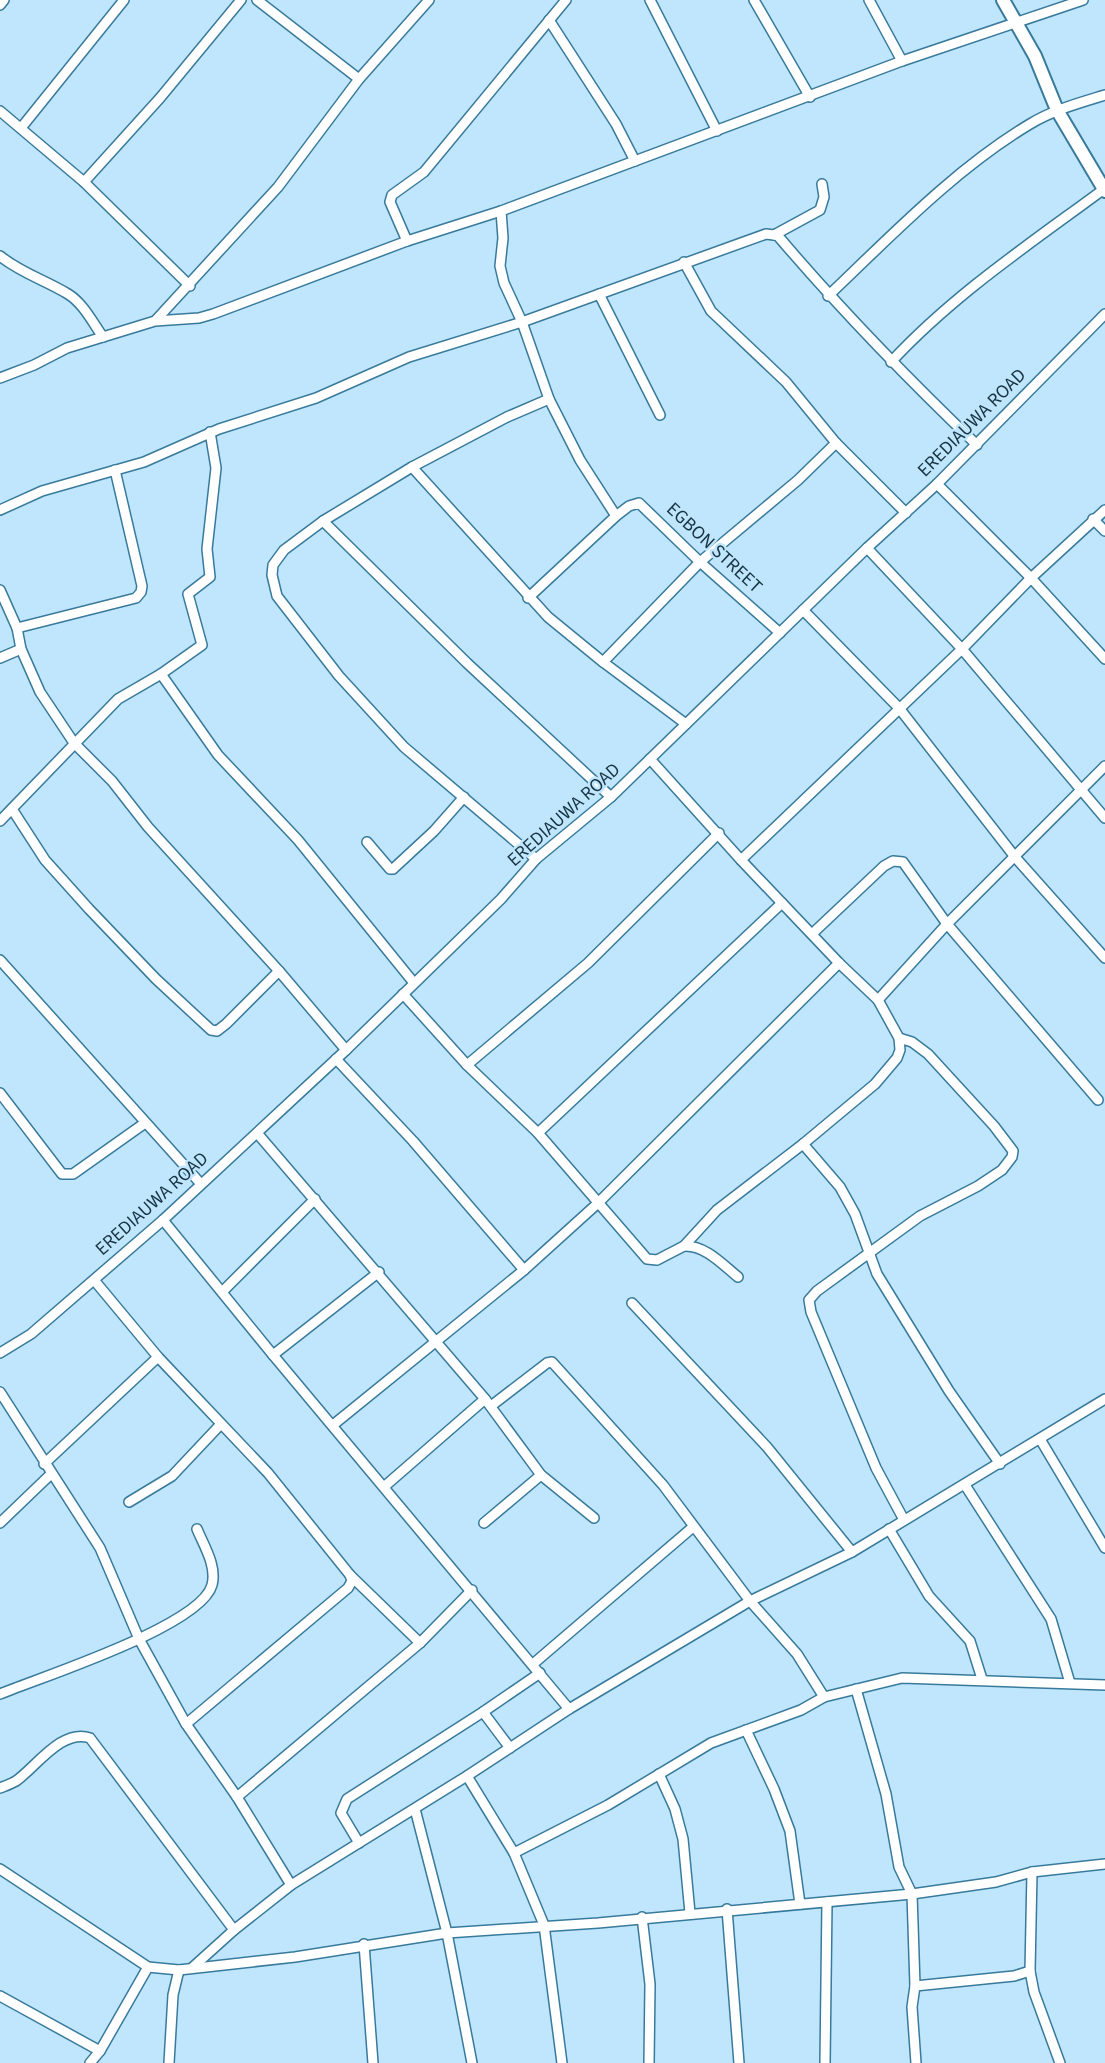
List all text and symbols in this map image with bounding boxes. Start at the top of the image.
street label: EREDIAUWA ROAD [912,363,1032,483]
street label: EGBON STREET [660,496,768,600]
street label: EREDIAUWA ROAD [501,757,627,873]
street label: EREDIAUWA ROAD [89,1146,215,1262]

